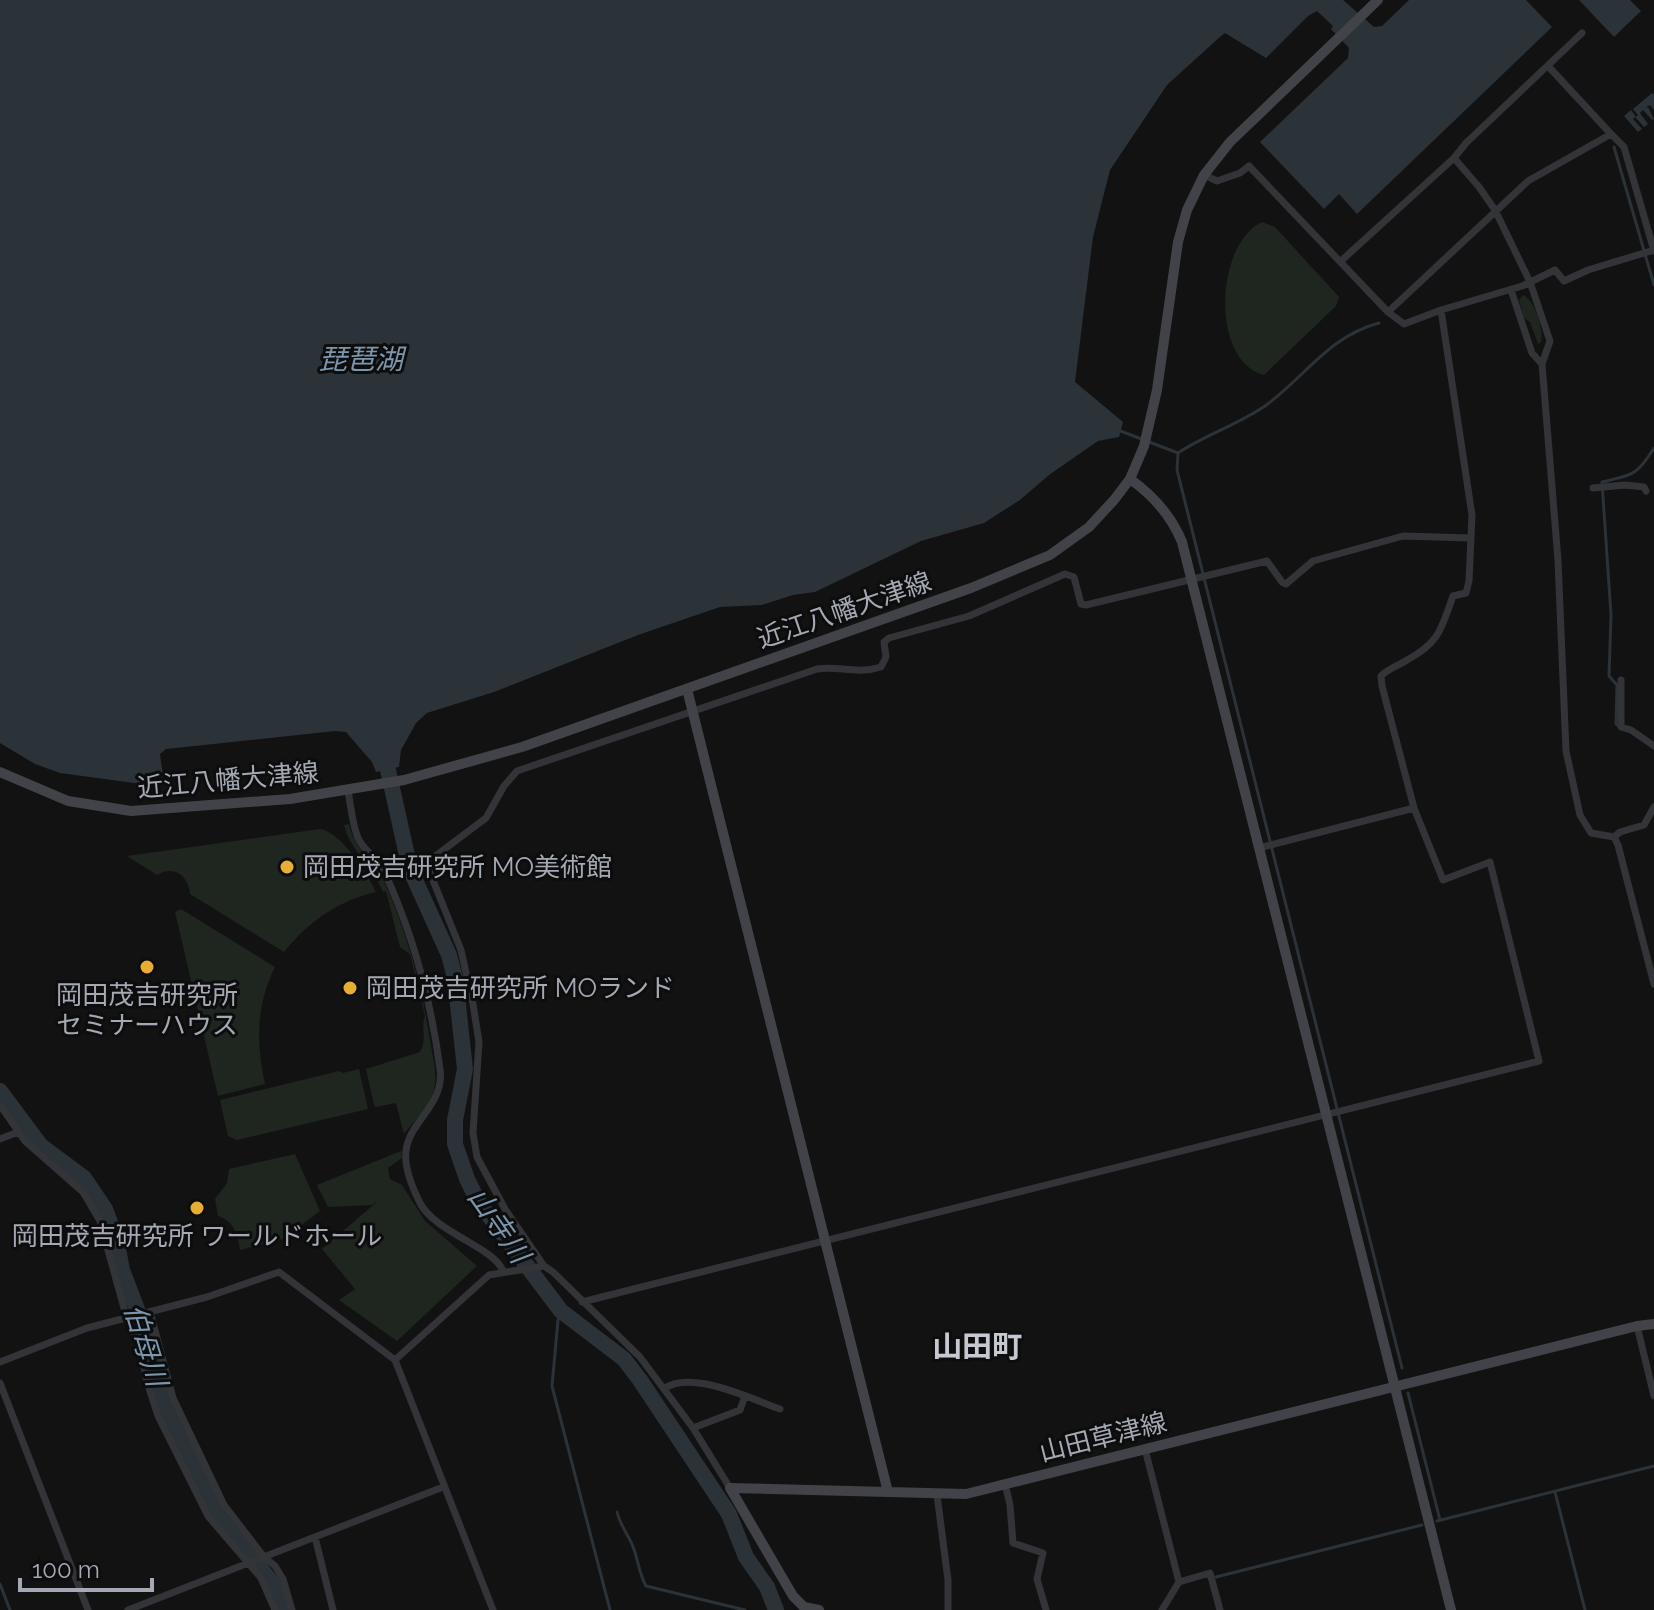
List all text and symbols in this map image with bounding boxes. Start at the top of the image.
water label: 琵琶湖 [319,343,407,376]
street label: 近江八幡大津線 [753,566,935,654]
street label: 近江八幡大津線 [136,757,320,803]
place label: 岡田茂吉研究所 MO美術館 [303,852,612,882]
marker: 岡田茂吉研究所 MO美術館 [278,858,296,876]
marker: 岡田茂吉研究所 セミナーハウス [138,958,156,976]
place label: 岡田茂吉研究所 MOランド [366,973,675,1003]
marker: 岡田茂吉研究所 MOランド [341,979,359,997]
place label: 岡田茂吉研究所 セミナーハウス [56,980,238,1040]
water label: 山寺川 [461,1181,538,1272]
marker: 岡田茂吉研究所 ワールドホール [188,1199,206,1217]
place label: 岡田茂吉研究所 ワールドホール [12,1221,382,1251]
water label: 伯母川 [117,1300,174,1393]
district label: 山田町 [932,1329,1022,1364]
street label: 山田草津線 [1036,1407,1170,1467]
scale bar [20,1542,152,1592]
text: 100 m [32,1555,100,1584]

